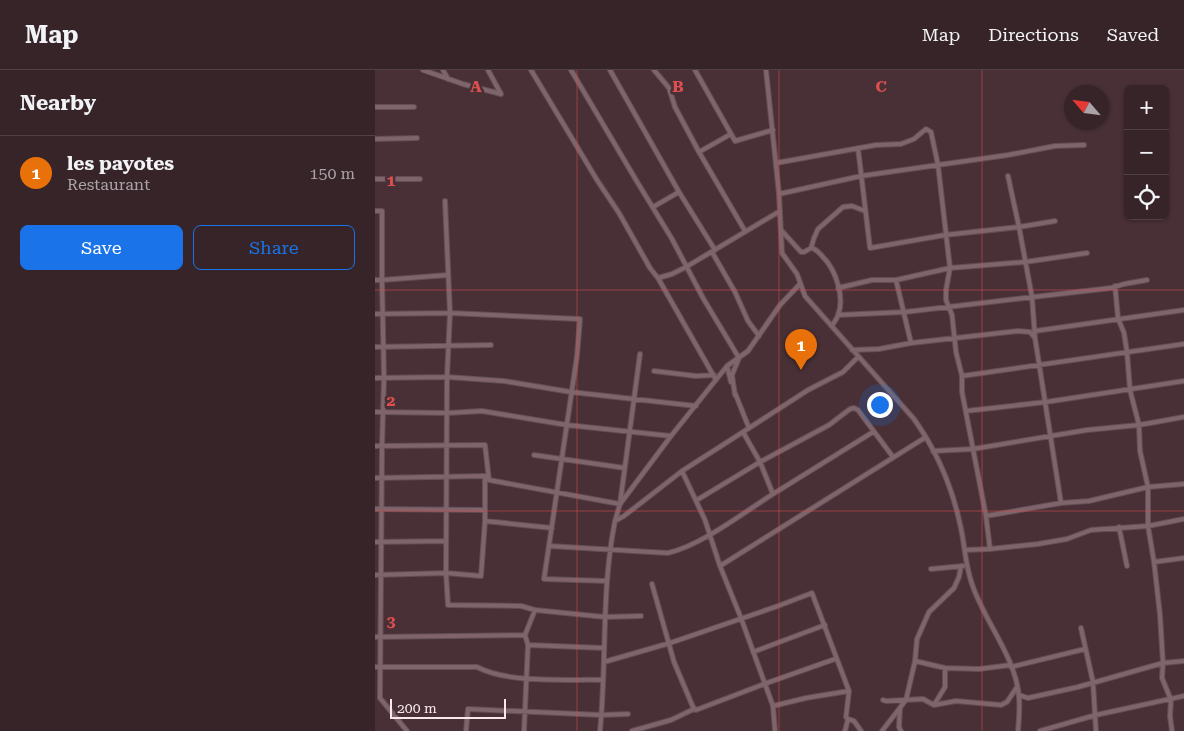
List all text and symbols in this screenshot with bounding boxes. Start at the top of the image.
text: Map [25,21,79,49]
text: Map [922,24,960,45]
text: Directions [988,24,1079,45]
text: Saved [1107,24,1159,45]
text: A [470,77,482,96]
text: B [672,77,684,96]
text: C [875,77,887,96]
north arrow [1064,85,1109,130]
map controls [1124,85,1169,220]
button: + [1124,85,1169,130]
text: Nearby [20,91,96,115]
button: − [1124,130,1169,175]
text: les payotes [67,152,174,175]
text: 1 [32,164,40,183]
text: 150 m [309,164,355,183]
text: 1 [387,171,396,190]
text: Restaurant [67,175,150,194]
button: locate [1124,175,1169,220]
button: Save [20,225,183,270]
button: Share [193,225,355,270]
pin: 1 [785,329,817,370]
text: 2 [387,391,396,410]
your location [867,392,893,418]
text: 3 [387,612,396,631]
scale bar [390,696,506,719]
text: 200 m [397,700,437,716]

